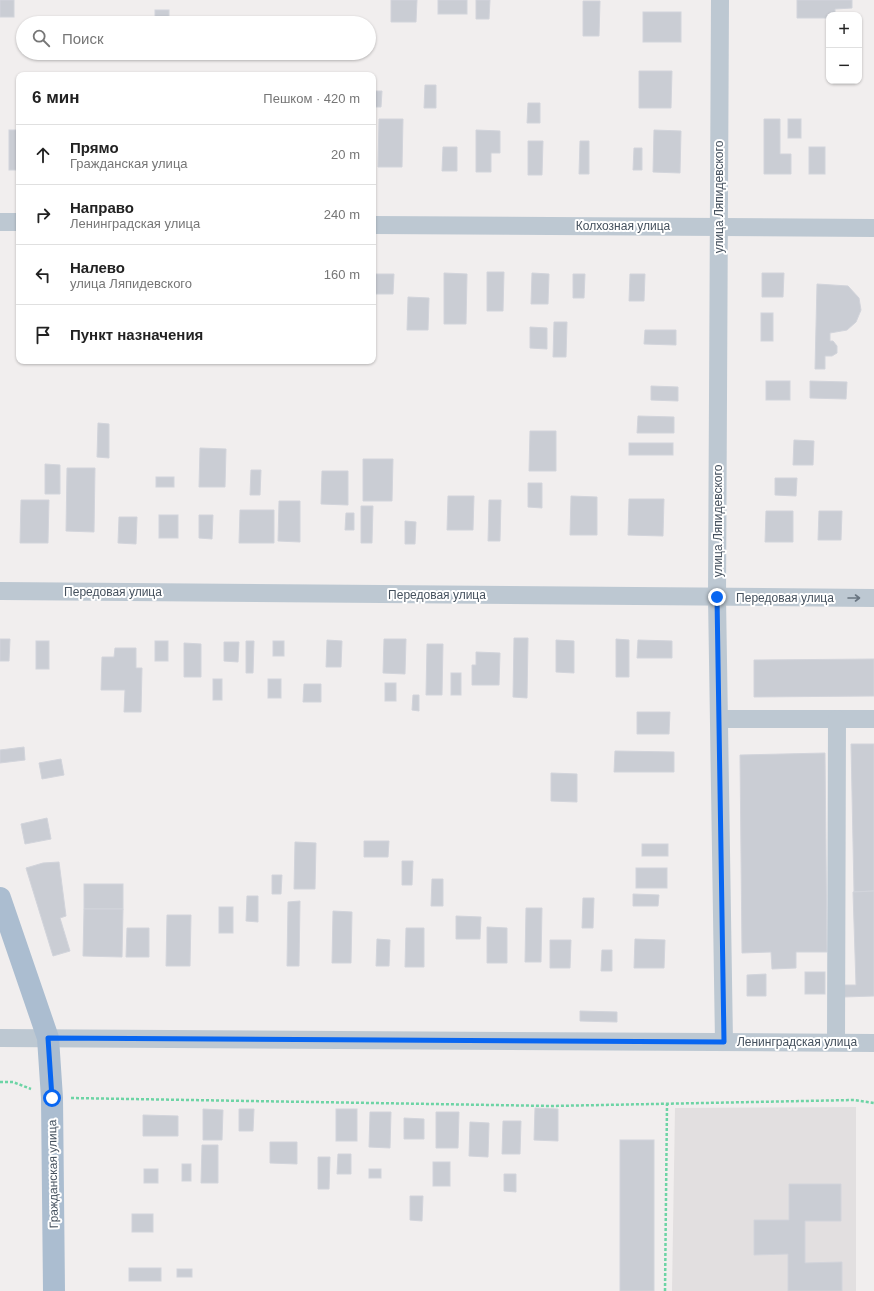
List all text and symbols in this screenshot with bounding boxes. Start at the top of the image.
map controls [826,12,862,84]
button: + [826,12,862,48]
search box [16,16,376,60]
icon: search [30,27,52,49]
text: Поиск [62,30,104,47]
button: − [826,48,862,84]
text: 6 мин [32,88,79,107]
text: Пешком · 420 m [263,91,360,106]
text: Прямо [70,139,119,156]
street label: улица Ляпидевского [712,140,726,253]
icon: ahead [32,144,54,166]
text: 20 m [331,147,360,162]
text: Гражданская улица [70,156,188,171]
text: Направо [70,199,134,216]
icon: right [32,204,54,226]
text: 240 m [324,207,360,222]
text: Ленинградская улица [70,216,200,231]
street label: Колхозная улица [576,219,671,233]
text: Налево [70,259,125,276]
icon: left [32,264,54,286]
text: 160 m [324,267,360,282]
text: улица Ляпидевского [70,276,192,291]
icon: arrive [32,324,54,346]
text: Пункт назначения [70,326,203,343]
street label: улица Ляпидевского [711,464,725,577]
street label: Передовая улица [64,585,162,599]
street label: Передовая улица [388,588,486,602]
route end [708,588,726,606]
street label: Передовая улица [736,591,834,605]
one-way arrow [847,594,860,602]
street label: Ленинградская улица [737,1035,857,1049]
route start [43,1089,61,1107]
street label: Гражданская улица [45,1119,61,1228]

